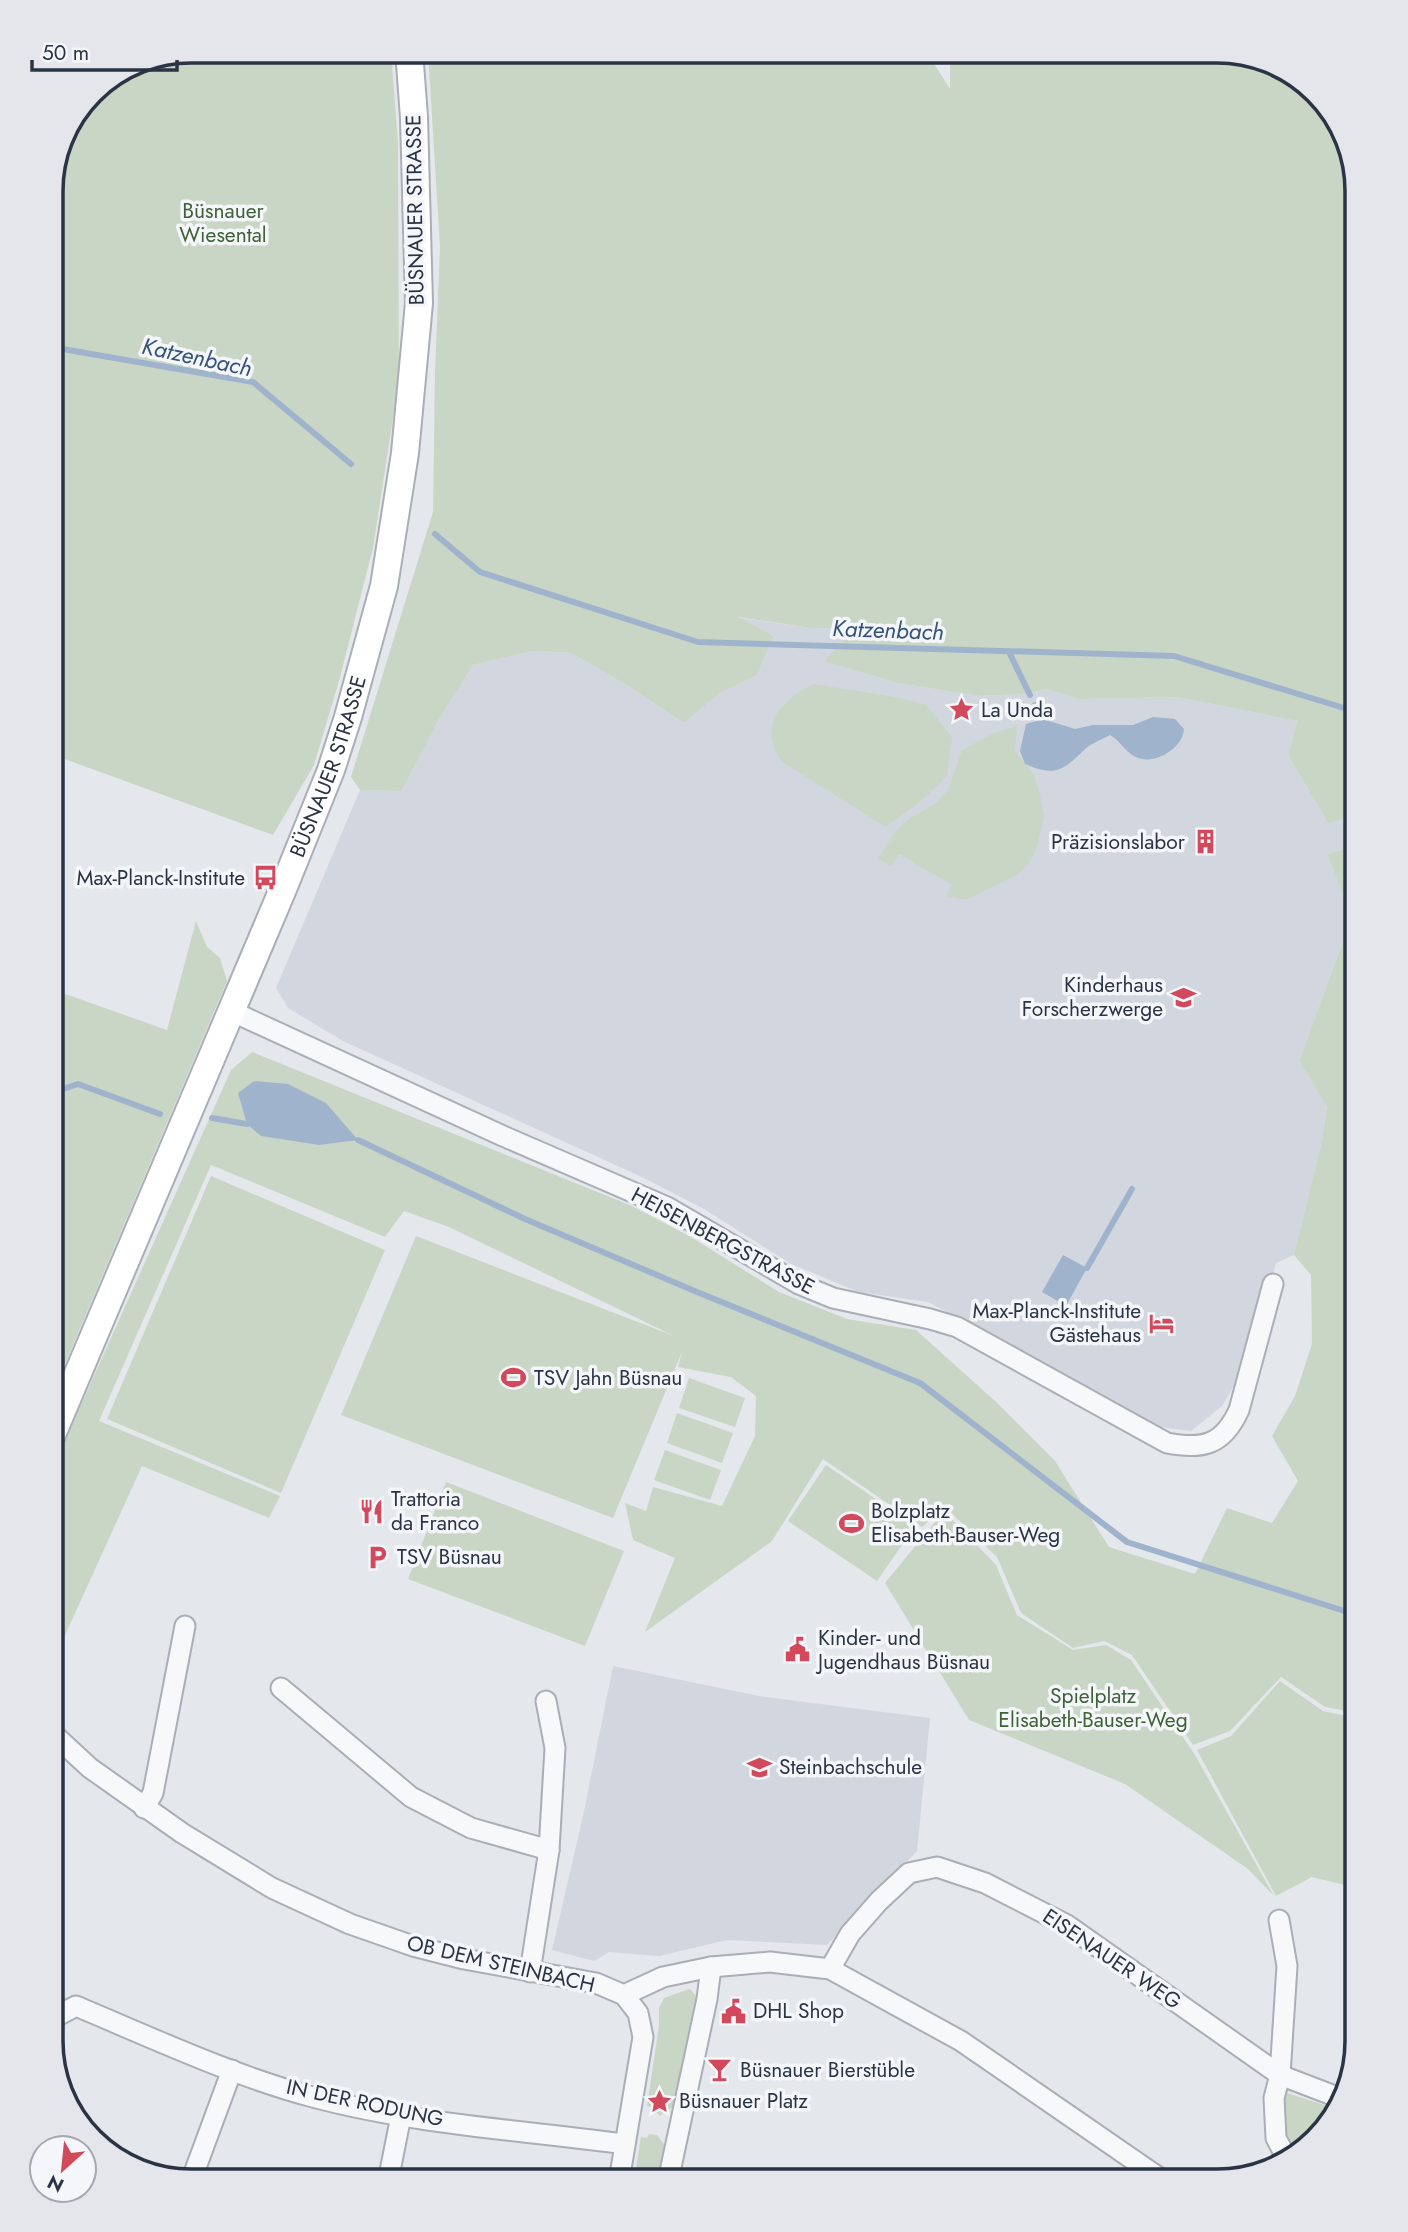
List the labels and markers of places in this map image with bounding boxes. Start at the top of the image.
place label: La Unda [981,695,1053,725]
place icon: La Unda [947,696,975,724]
place label: Präzisionslabor [1051,827,1186,857]
building icon: Präzisionslabor [1191,828,1219,856]
place label: Max-Planck-Institute [76,863,245,893]
bus stop icon: Max-Planck-Institute [251,864,279,892]
place label: Kinderhaus Forscherzwerge [1022,970,1163,1024]
school or university icon: Kinderhaus Forscherzwerge [1169,983,1197,1011]
place label: Max-Planck-Institute Gästehaus [972,1296,1141,1350]
hotel icon: Max-Planck-Institute Gästehaus [1147,1309,1175,1337]
place label: TSV Jahn Büsnau [534,1363,682,1393]
sports icon: TSV Jahn Büsnau [500,1364,528,1392]
place label: Trattoria da Franco [391,1484,479,1538]
place label: Bolzplatz Elisabeth-Bauser-Weg [871,1496,1060,1550]
restaurant icon: Trattoria da Franco [357,1497,385,1525]
sports icon: Bolzplatz Elisabeth-Bauser-Weg [837,1509,865,1537]
place label: TSV Büsnau [397,1542,502,1572]
parking icon: TSV Büsnau [363,1543,391,1571]
place label: Kinder- und Jugendhaus Büsnau [815,1623,990,1677]
public building icon: Kinder- und Jugendhaus Büsnau [784,1636,812,1664]
place label: Steinbachschule [779,1752,922,1782]
school or university icon: Steinbachschule [745,1753,773,1781]
place label: DHL Shop [753,1996,844,2026]
public building icon: DHL Shop [719,1997,747,2025]
place label: Büsnauer Bierstüble [740,2055,915,2085]
bar icon: Büsnauer Bierstüble [706,2056,734,2084]
place label: Büsnauer Platz [679,2086,808,2116]
place icon: Büsnauer Platz [645,2087,673,2115]

